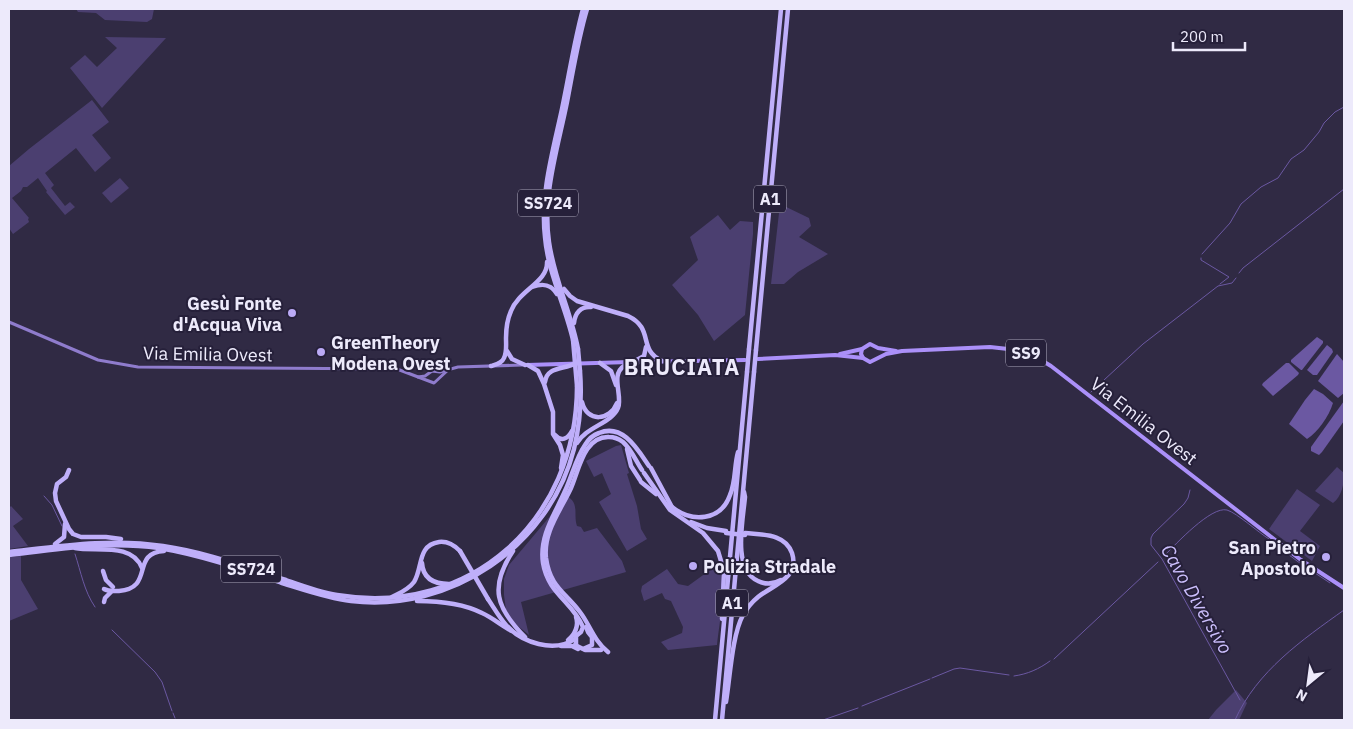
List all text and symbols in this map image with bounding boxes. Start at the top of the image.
scale bar [1173,20,1246,52]
text: 200 m [1180,27,1224,46]
road number: A1 [754,185,786,212]
road number: SS724 [518,190,578,217]
place label: Gesù Fonte d'Acqua Viva [173,292,282,336]
marker: Gesù Fonte d'Acqua Viva [286,307,298,319]
place label: GreenTheory Modena Ovest [331,331,451,375]
road number: SS9 [1006,339,1046,366]
street label: Via Emilia Ovest [143,341,273,367]
marker: GreenTheory Modena Ovest [315,346,327,358]
district label: BRUCIATA [624,352,740,381]
street label: Via Emilia Ovest [1086,372,1202,470]
place label: San Pietro Apostolo [1228,536,1316,580]
water label: Cavo Diversivo [1156,540,1238,658]
marker: San Pietro Apostolo [1320,551,1332,563]
place label: Polizia Stradale [703,555,836,578]
road number: SS724 [221,556,281,582]
marker: Polizia Stradale [687,560,699,572]
road number: A1 [716,590,748,616]
north arrow [1283,659,1333,709]
text: N [1293,685,1310,706]

